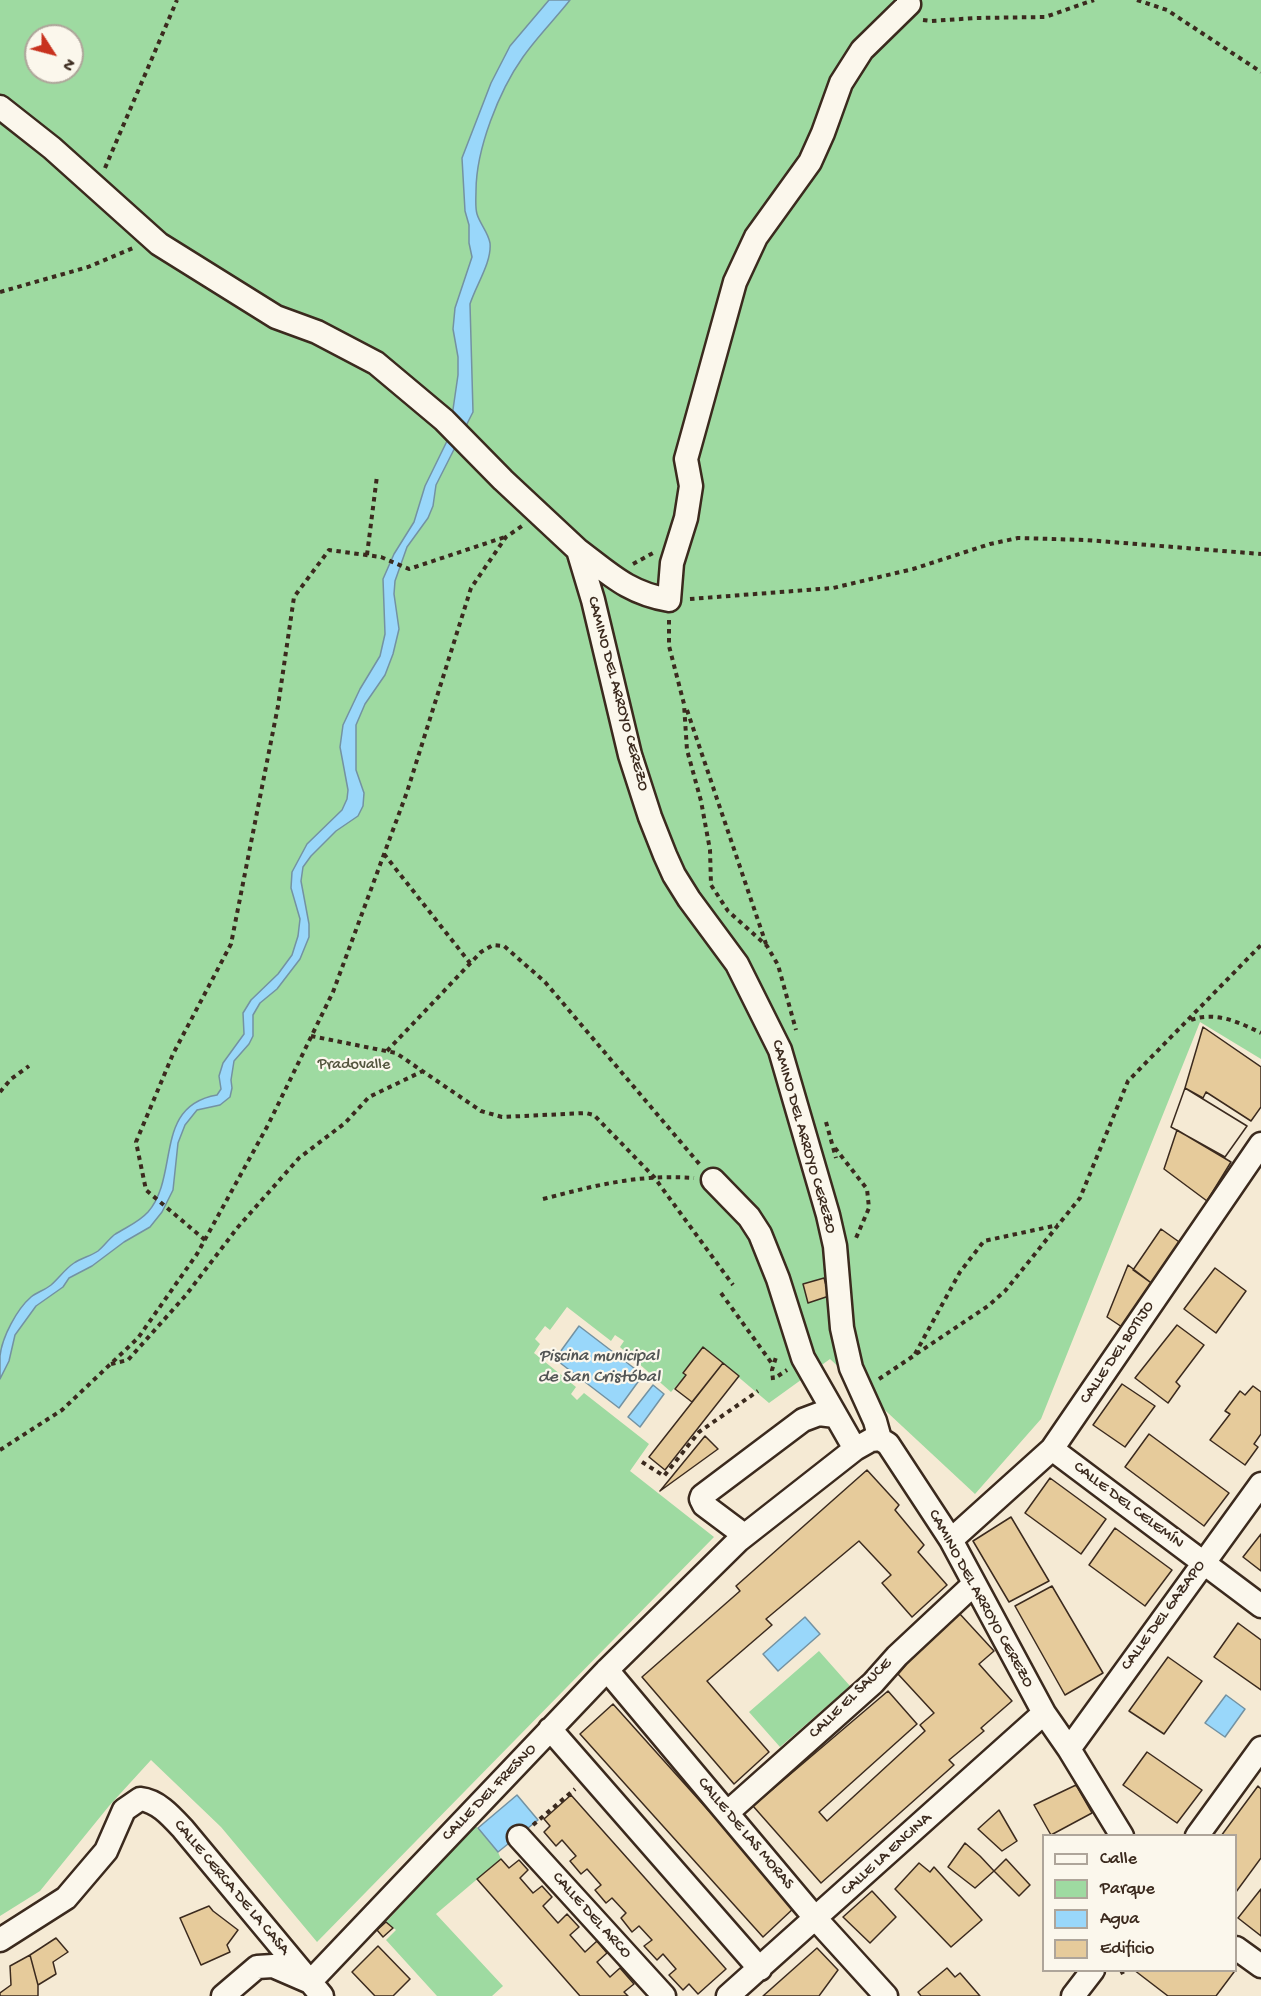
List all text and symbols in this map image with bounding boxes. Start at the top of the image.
north arrow [24,24,84,84]
text: N [57,54,78,74]
street label: CAMINO DEL ARROYO CEREZO [582,595,652,793]
street label: CAMINO DEL ARROYO CEREZO [766,1038,840,1236]
park label: Pradovalle [318,1056,390,1076]
street label: CALLE DEL BOTIJO [1077,1298,1159,1408]
water label: Piscina municipal de San Cristóbal [538,1346,660,1388]
street label: CALLE DEL CELEMÍN [1069,1458,1187,1554]
street label: CAMINO DEL ARROYO CEREZO [923,1507,1037,1691]
street label: CALLE DEL GAZAPO [1118,1557,1210,1675]
street label: CALLE EL SAUCE [806,1655,896,1743]
street label: CALLE DEL FRESNO [439,1740,541,1846]
street label: CALLE DE LAS MORAS [693,1774,797,1894]
street label: CALLE LA ENCINA [838,1809,936,1901]
street label: CALLE CERCA DE LA CASA [169,1816,293,1960]
legend [1042,1834,1237,1972]
text: Calle [1100,1849,1137,1870]
street label: CALLE DEL ARCO [547,1869,635,1963]
text: Parque [1100,1879,1155,1900]
text: Agua [1100,1909,1139,1930]
text: Edificio [1100,1939,1154,1960]

